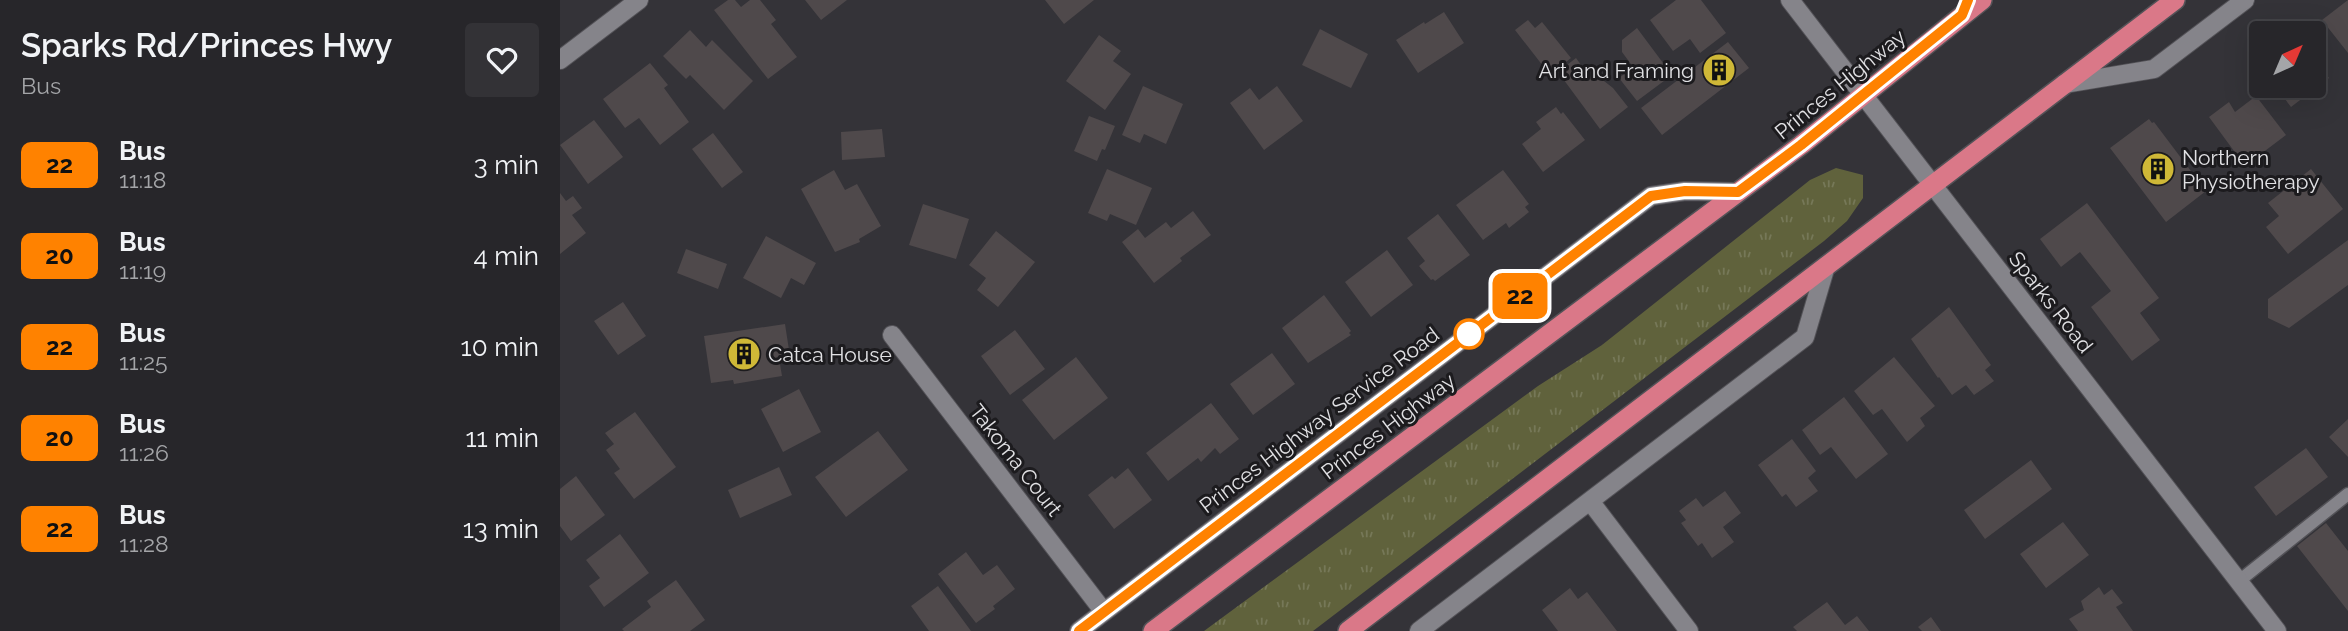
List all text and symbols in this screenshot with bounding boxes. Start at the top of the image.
north arrow [2249,21,2326,98]
map controls [2249,21,2326,98]
button: heart [465,23,539,97]
street label: Princes Highway [1770,24,1910,144]
text: Sparks Rd/Princes Hwy [21,26,392,65]
building icon: Art and Framing [1700,51,1738,89]
place label: Art and Framing [1539,58,1694,83]
text: Bus [21,72,61,99]
text: Bus [119,136,166,166]
place label: Northern Physiotherapy [2182,145,2320,194]
text: 22 [46,150,73,179]
text: 3 min [474,150,539,180]
building icon: Northern Physiotherapy [2139,150,2177,188]
text: 11:18 [119,166,167,193]
text: Bus [119,227,166,257]
text: 20 [45,241,74,270]
text: 4 min [473,241,539,271]
street label: Sparks Road [2004,246,2098,358]
text: 11:19 [119,257,166,284]
line badge: 22 [1488,273,1552,319]
text: 22 [1506,281,1534,310]
text: Bus [119,318,166,348]
unlabelled marker [1454,319,1484,349]
street label: Princes Highway Service Road [1194,322,1444,518]
text: 22 [46,332,73,361]
text: 10 min [461,332,539,362]
building icon: Catca House [725,335,763,373]
place label: Catca House [768,342,892,367]
text: 11:25 [119,348,168,375]
street label: Princes Highway [1316,368,1460,484]
street label: Takoma Court [965,399,1067,521]
text: Bus [119,409,166,439]
text: 20 [45,423,74,452]
text: 11 min [465,423,539,453]
text: 11:26 [119,439,169,466]
text: Bus [119,500,166,530]
text: 22 [46,514,73,543]
text: 13 min [463,514,539,544]
text: 11:28 [119,530,169,557]

